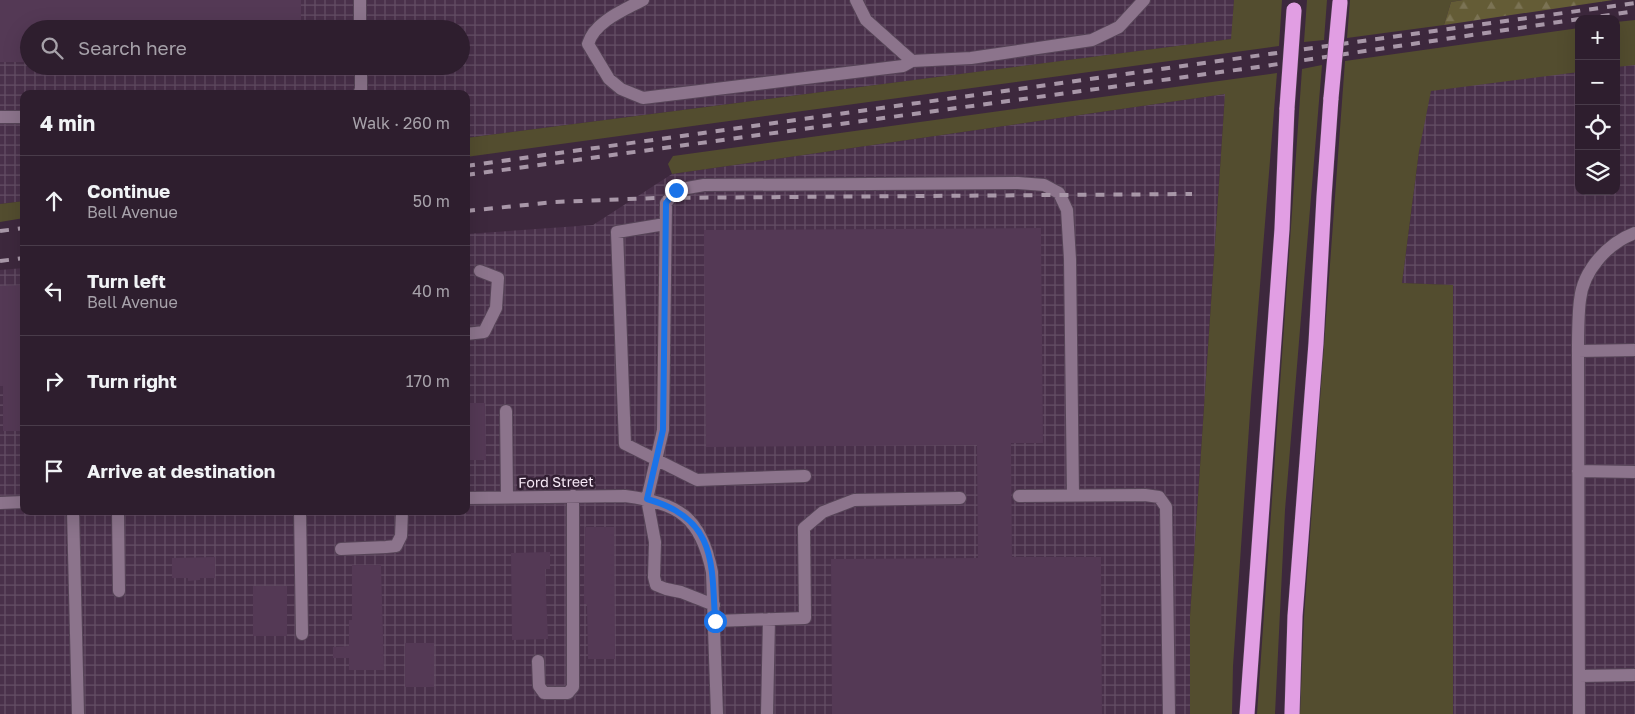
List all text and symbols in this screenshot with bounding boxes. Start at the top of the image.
map controls [1575,15,1620,195]
button: + [1575,15,1620,60]
search box [20,20,470,75]
icon: search [38,34,66,62]
text: Search here [78,36,187,59]
button: − [1575,60,1620,105]
button: locate [1575,105,1620,150]
text: 4 min [40,110,95,136]
text: Walk · 260 m [352,113,450,133]
button: layers [1575,150,1620,195]
text: Continue [87,179,170,202]
route end [665,179,688,202]
icon: ahead [40,187,68,215]
text: 50 m [413,191,450,211]
text: Bell Avenue [87,202,178,222]
text: Turn left [87,269,166,292]
icon: left [40,277,68,305]
text: 40 m [412,281,450,301]
text: Bell Avenue [87,292,178,312]
icon: right [40,367,68,395]
text: Turn right [87,369,177,392]
text: 170 m [406,371,450,391]
icon: arrive [40,457,68,485]
text: Arrive at destination [87,459,275,482]
street label: Ford Street [518,472,594,491]
route start [704,610,727,633]

